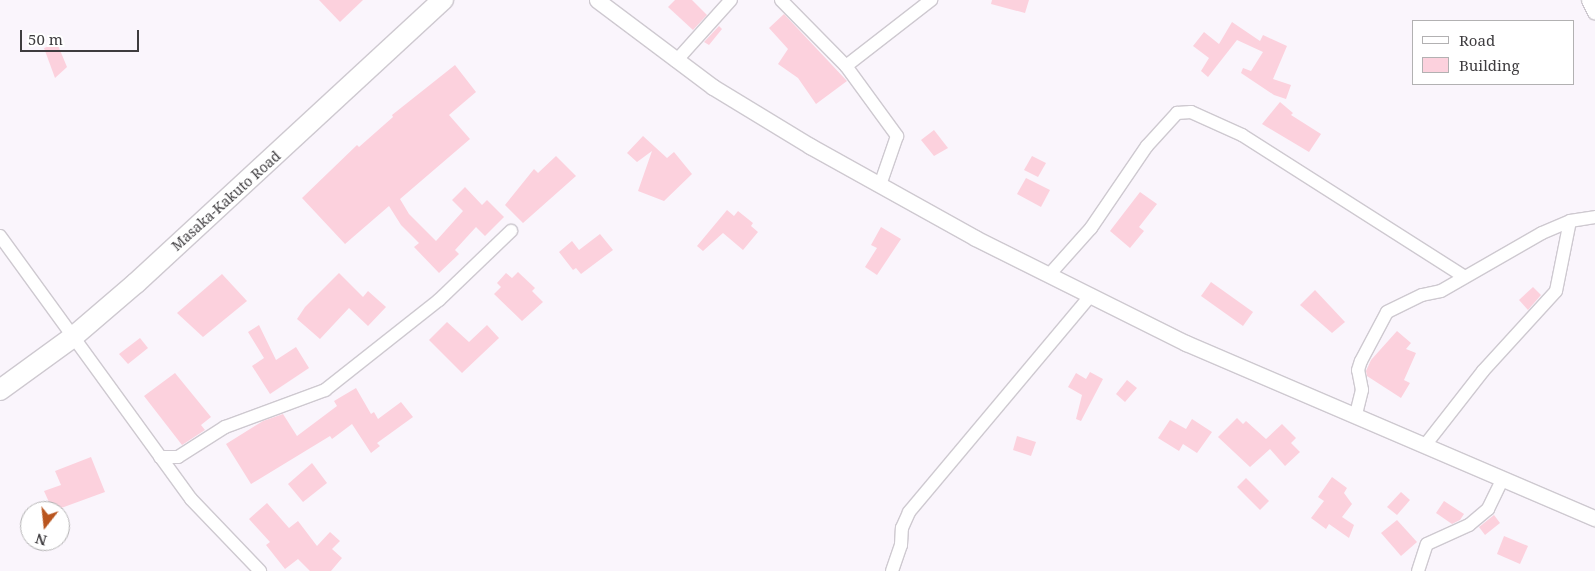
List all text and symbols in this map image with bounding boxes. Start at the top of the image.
scale bar [22,20,141,52]
legend [1412,20,1575,85]
text: 50 m [28,29,63,49]
text: Road [1459,30,1495,50]
text: Building [1459,55,1520,75]
street label: Masaka-Kakuto Road [168,148,284,254]
north arrow [20,501,70,551]
text: N [33,529,49,551]

